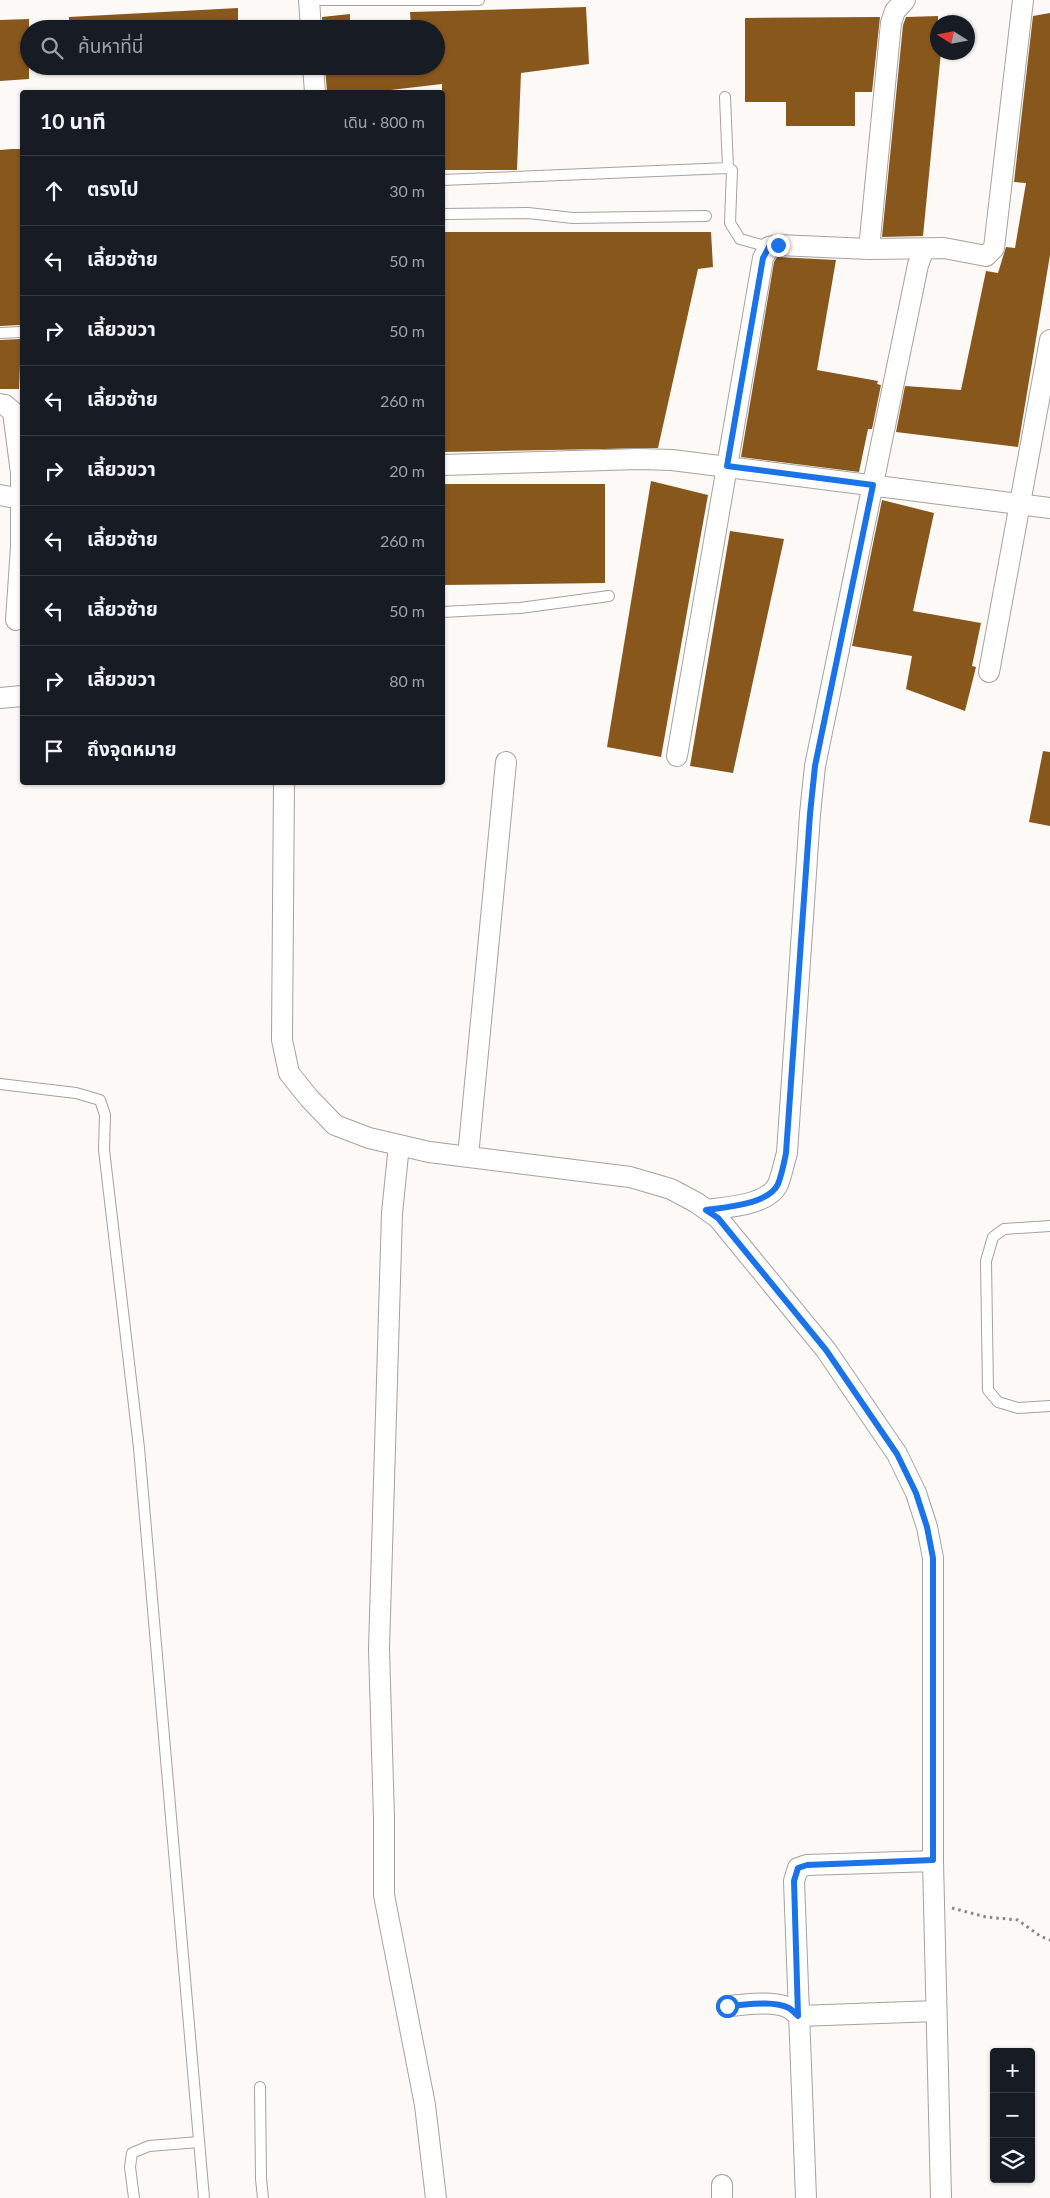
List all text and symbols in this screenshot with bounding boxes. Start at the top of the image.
north arrow [930,15,975,60]
search box [20,20,445,75]
icon: search [38,34,66,62]
text: ค้นหาที่นี่ [78,34,143,57]
text: 10 นาที [40,108,106,133]
text: เดิน · 800 m [343,112,425,131]
icon: ahead [40,177,68,205]
text: ตรงไป [87,177,139,200]
text: 30 m [389,181,425,200]
route end [767,234,790,257]
icon: left [40,247,68,275]
text: เลี้ยวซ้าย [87,247,158,270]
text: 50 m [389,251,425,270]
icon: right [40,317,68,345]
text: เลี้ยวขวา [87,317,156,340]
text: 50 m [389,321,425,340]
icon: left [40,387,68,415]
text: เลี้ยวซ้าย [87,387,158,410]
text: 260 m [380,391,425,410]
icon: right [40,457,68,485]
text: เลี้ยวขวา [87,457,156,480]
text: 20 m [389,461,425,480]
icon: left [40,527,68,555]
text: เลี้ยวซ้าย [87,527,158,550]
text: 260 m [380,531,425,550]
icon: left [40,597,68,625]
text: เลี้ยวซ้าย [87,597,158,620]
text: 50 m [389,601,425,620]
icon: right [40,667,68,695]
text: เลี้ยวขวา [87,667,156,690]
text: 80 m [389,671,425,690]
icon: arrive [40,737,68,765]
text: ถึงจุดหมาย [87,737,177,760]
route start [716,1995,739,2018]
map controls [990,2048,1035,2183]
button: + [990,2048,1035,2093]
button: − [990,2093,1035,2138]
button: layers [990,2138,1035,2183]

